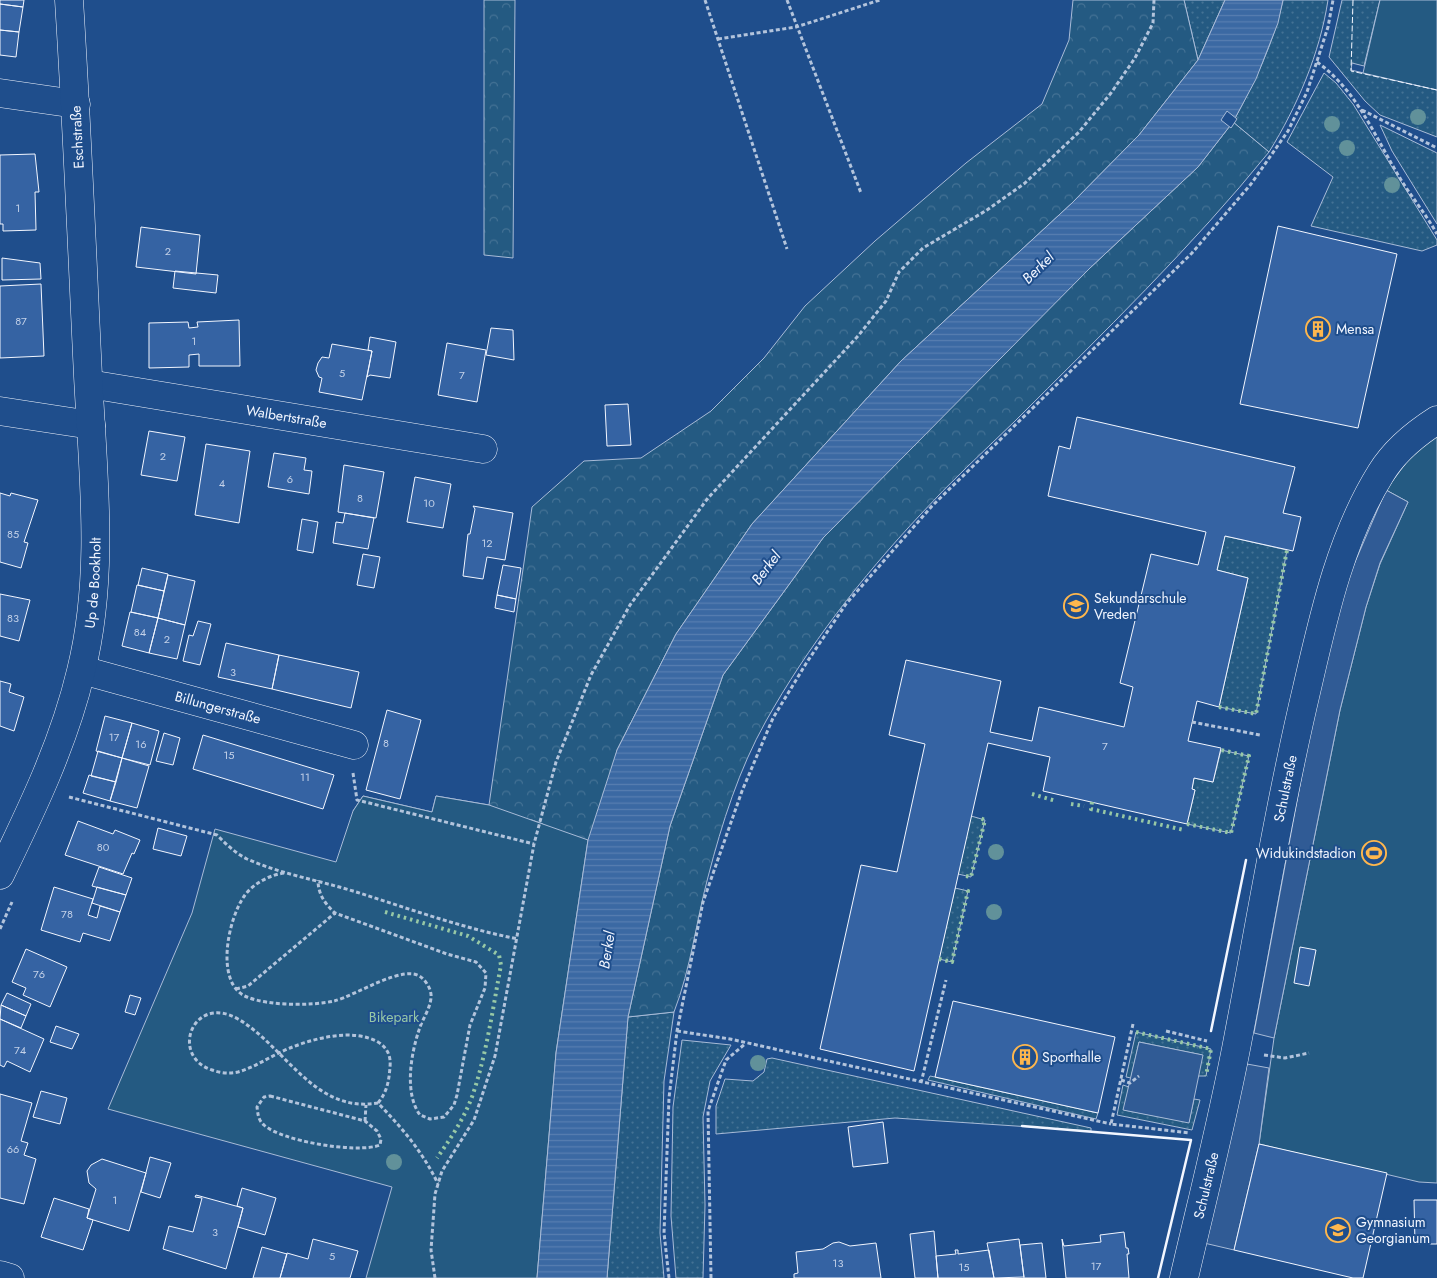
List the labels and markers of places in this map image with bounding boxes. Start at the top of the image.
building icon: Mensa [1305,316,1331,342]
place label: Mensa [1336,319,1374,339]
place label: Sekundarschule Vreden [1094,588,1187,624]
school or university icon: Sekundarschule Vreden [1063,593,1089,619]
sports icon: Widukindstadion [1361,840,1387,866]
place label: Widukindstadion [1256,843,1356,863]
building icon: Sporthalle [1012,1044,1038,1070]
place label: Sporthalle [1042,1047,1101,1067]
place label: Gymnasium Georgianum [1356,1212,1430,1248]
school or university icon: Gymnasium Georgianum [1325,1217,1351,1243]

